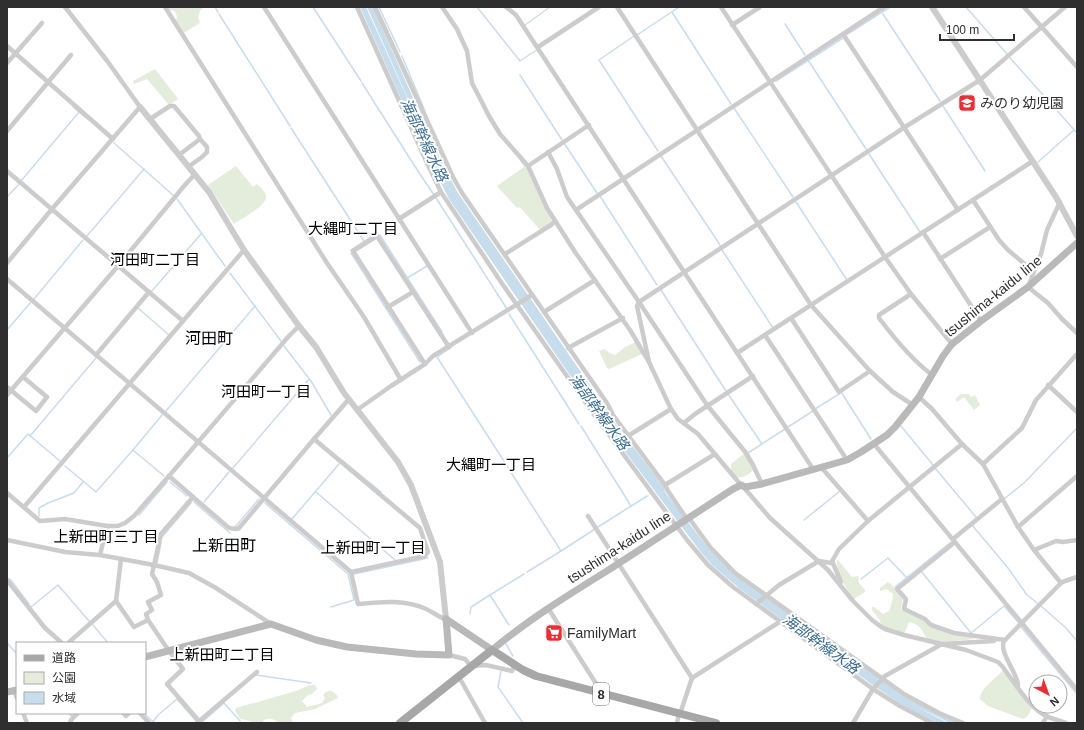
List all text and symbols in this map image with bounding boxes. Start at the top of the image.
scale bar [940,16,1014,42]
text: 100 m [946,23,979,37]
school or university icon: みのり幼児園 [957,93,977,113]
water label: 海部幹線水路 [398,95,452,186]
place label: みのり幼児園 [980,95,1064,111]
district label: 大縄町二丁目 [308,220,398,237]
district label: 河田町二丁目 [110,251,200,268]
street label: tsushima-kaidu line [941,252,1045,340]
district label: 河田町 [185,330,233,347]
water label: 海部幹線水路 [566,370,634,455]
district label: 河田町一丁目 [221,383,311,400]
district label: 大縄町一丁目 [446,456,536,473]
street label: tsushima-kaidu line [564,508,674,586]
district label: 上新田町三丁目 [53,528,159,545]
district label: 上新田町 [192,537,256,554]
district label: 上新田町一丁目 [320,539,426,556]
water label: 海部幹線水路 [780,610,864,678]
supermarket icon: FamilyMart [544,623,564,643]
place label: FamilyMart [567,625,636,641]
legend [16,642,146,714]
district label: 上新田町二丁目 [169,646,275,663]
text: 道路 [52,651,76,665]
text: 公園 [52,671,76,685]
north arrow [1028,674,1068,714]
road number: 8 [593,683,609,705]
text: 水域 [52,691,76,705]
text: N [1048,694,1061,709]

